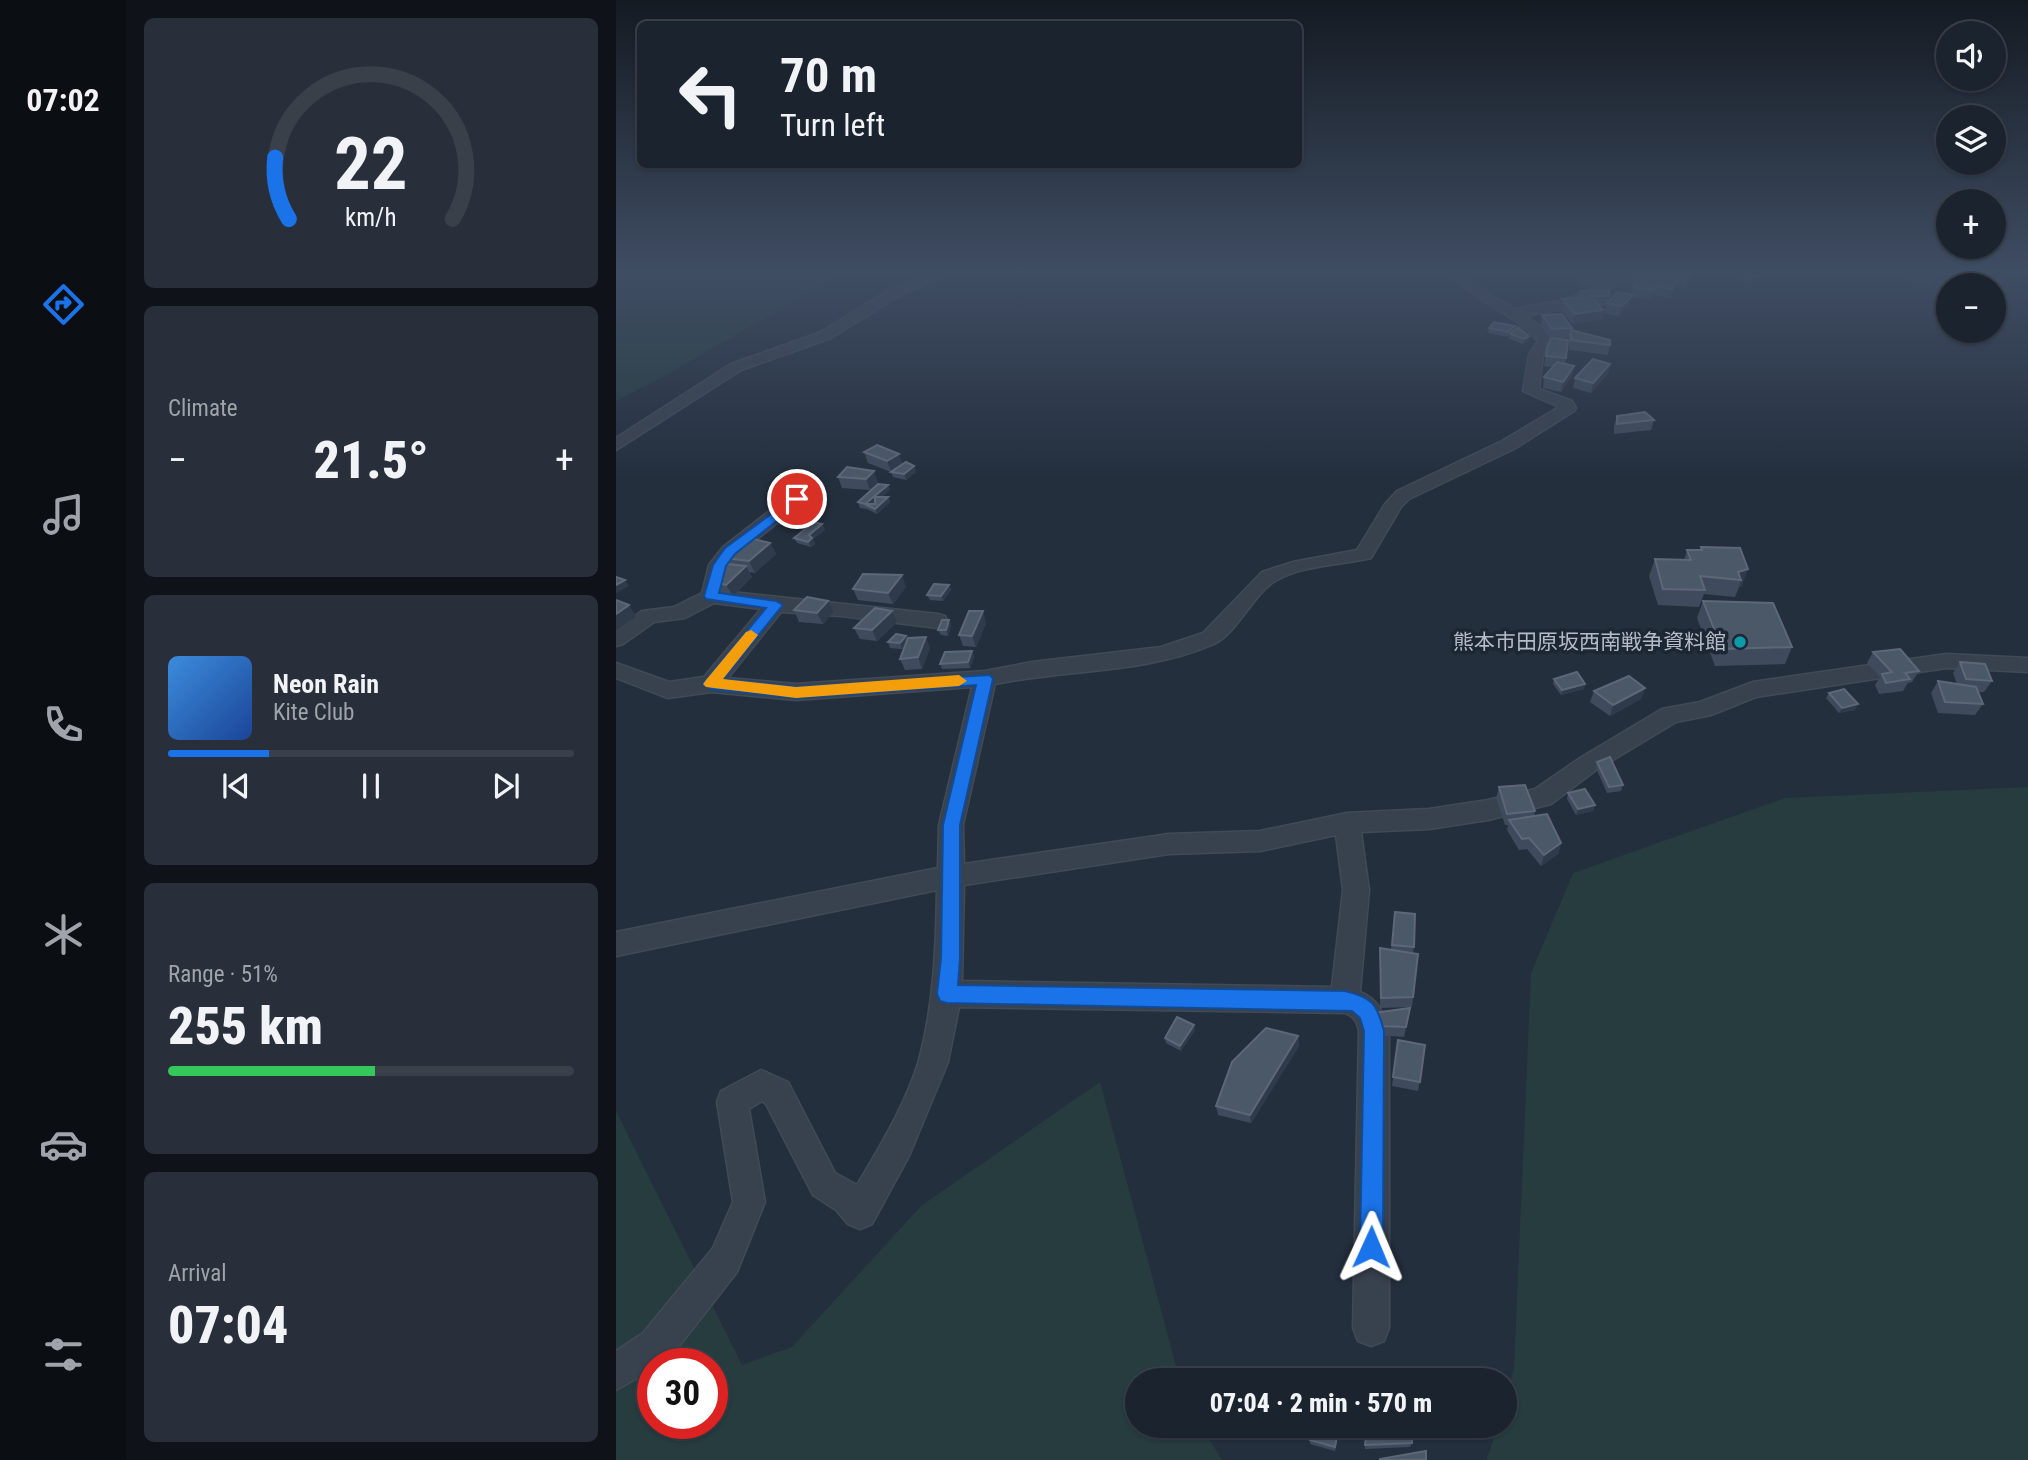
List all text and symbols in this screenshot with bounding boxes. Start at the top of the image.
map controls [1936,21,2006,343]
button: sound [1936,21,2006,91]
text: 70 m [780,47,877,104]
icon: left [665,49,756,140]
text: 07:02 [26,81,100,119]
button: layers [1936,105,2006,175]
text: Turn left [780,106,885,144]
text: 22 [334,122,408,208]
button: + [1936,189,2006,259]
text: km/h [345,203,397,232]
button: − [1936,273,2006,343]
icon: directions [39,280,88,329]
text: Climate [168,395,238,422]
text: 21.5° [313,430,429,491]
text: − [168,438,187,482]
text: + [555,438,574,482]
pin [767,469,827,529]
icon: arrive [778,480,816,518]
icon: music [39,490,88,539]
place label: 熊本市田原坂西南戦争資料館 [1453,630,1726,654]
marker: 熊本市田原坂西南戦争資料館 [1732,634,1748,650]
text: Neon Rain [273,669,379,699]
text: Kite Club [273,699,354,726]
icon: phone [39,700,88,749]
icon: previous [217,767,255,805]
icon: pause [352,767,390,805]
icon: next [487,767,525,805]
icon: climate [39,910,88,959]
text: Range · 51% [168,961,278,988]
text: 255 km [168,996,323,1057]
icon: car [39,1120,88,1169]
position arrow [1334,1210,1408,1284]
text: Arrival [168,1260,227,1287]
text: 07:04 [168,1295,288,1356]
icon: filters [39,1330,88,1379]
speed limit sign: 30 [637,1348,728,1439]
text: 07:04 · 2 min · 570 m [1210,1388,1432,1418]

